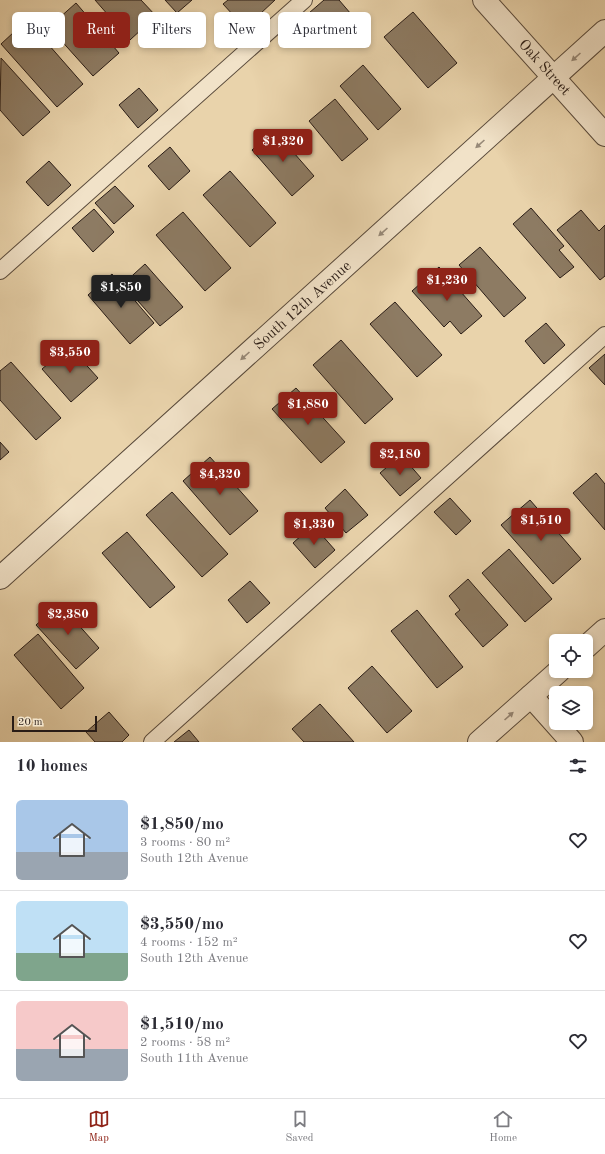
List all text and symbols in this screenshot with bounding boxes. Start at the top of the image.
chip: Buy [12,12,65,48]
chip: Rent [73,12,130,48]
chip: Filters [138,12,206,48]
chip: New [214,12,270,48]
chip: Apartment [278,12,371,48]
street label: Oak Street [515,37,573,99]
one-way arrow [571,52,581,62]
pin: $1,320 [250,129,316,163]
text: $1,320 [262,135,304,148]
one-way arrow [474,140,485,149]
one-way arrow [378,227,388,236]
street label: South 12th Avenue [252,259,355,354]
pin: $1,230 [414,268,480,302]
text: $1,230 [426,274,468,287]
pin: $1,850 [88,275,154,309]
text: $1,850 [100,281,142,294]
pin: $3,550 [37,340,103,374]
text: $3,550 [49,346,91,359]
one-way arrow [240,352,250,361]
pin: $1,880 [275,392,341,426]
text: $1,880 [287,398,329,411]
pin: $2,180 [367,442,433,476]
text: $2,180 [379,448,421,461]
pin: $4,320 [187,462,253,496]
text: $4,320 [199,468,241,481]
pin: $1,510 [508,508,574,542]
pin: $1,330 [281,512,347,546]
text: $1,510 [520,514,562,527]
text: $1,330 [293,518,335,531]
pin: $2,380 [35,602,101,636]
text: $2,380 [47,608,89,621]
map controls [549,634,593,730]
button: locate [549,634,593,678]
button: layers [549,686,593,730]
one-way arrow [504,712,513,721]
scale bar [12,714,97,733]
text: 20 m [18,717,43,728]
icon: filters [567,755,589,777]
text: 10 homes [16,758,88,775]
icon: home [48,816,96,864]
text: $1,850/mo [140,816,224,833]
icon: heart [567,829,589,851]
text: 3 rooms · 80 m² [140,836,230,849]
text: South 12th Avenue [140,852,248,865]
text: $3,550/mo [140,916,224,933]
icon: home [48,917,96,965]
icon: heart [567,930,589,952]
text: 4 rooms · 152 m² [140,936,238,949]
text: South 12th Avenue [140,952,248,965]
text: $1,510/mo [140,1016,224,1033]
icon: home [48,1017,96,1065]
icon: heart [567,1030,589,1052]
text: 2 rooms · 58 m² [140,1036,230,1049]
text: South 11th Avenue [140,1052,248,1065]
tab: Map [88,1108,110,1146]
tab: Saved [286,1108,314,1146]
tab: Home [489,1108,517,1146]

